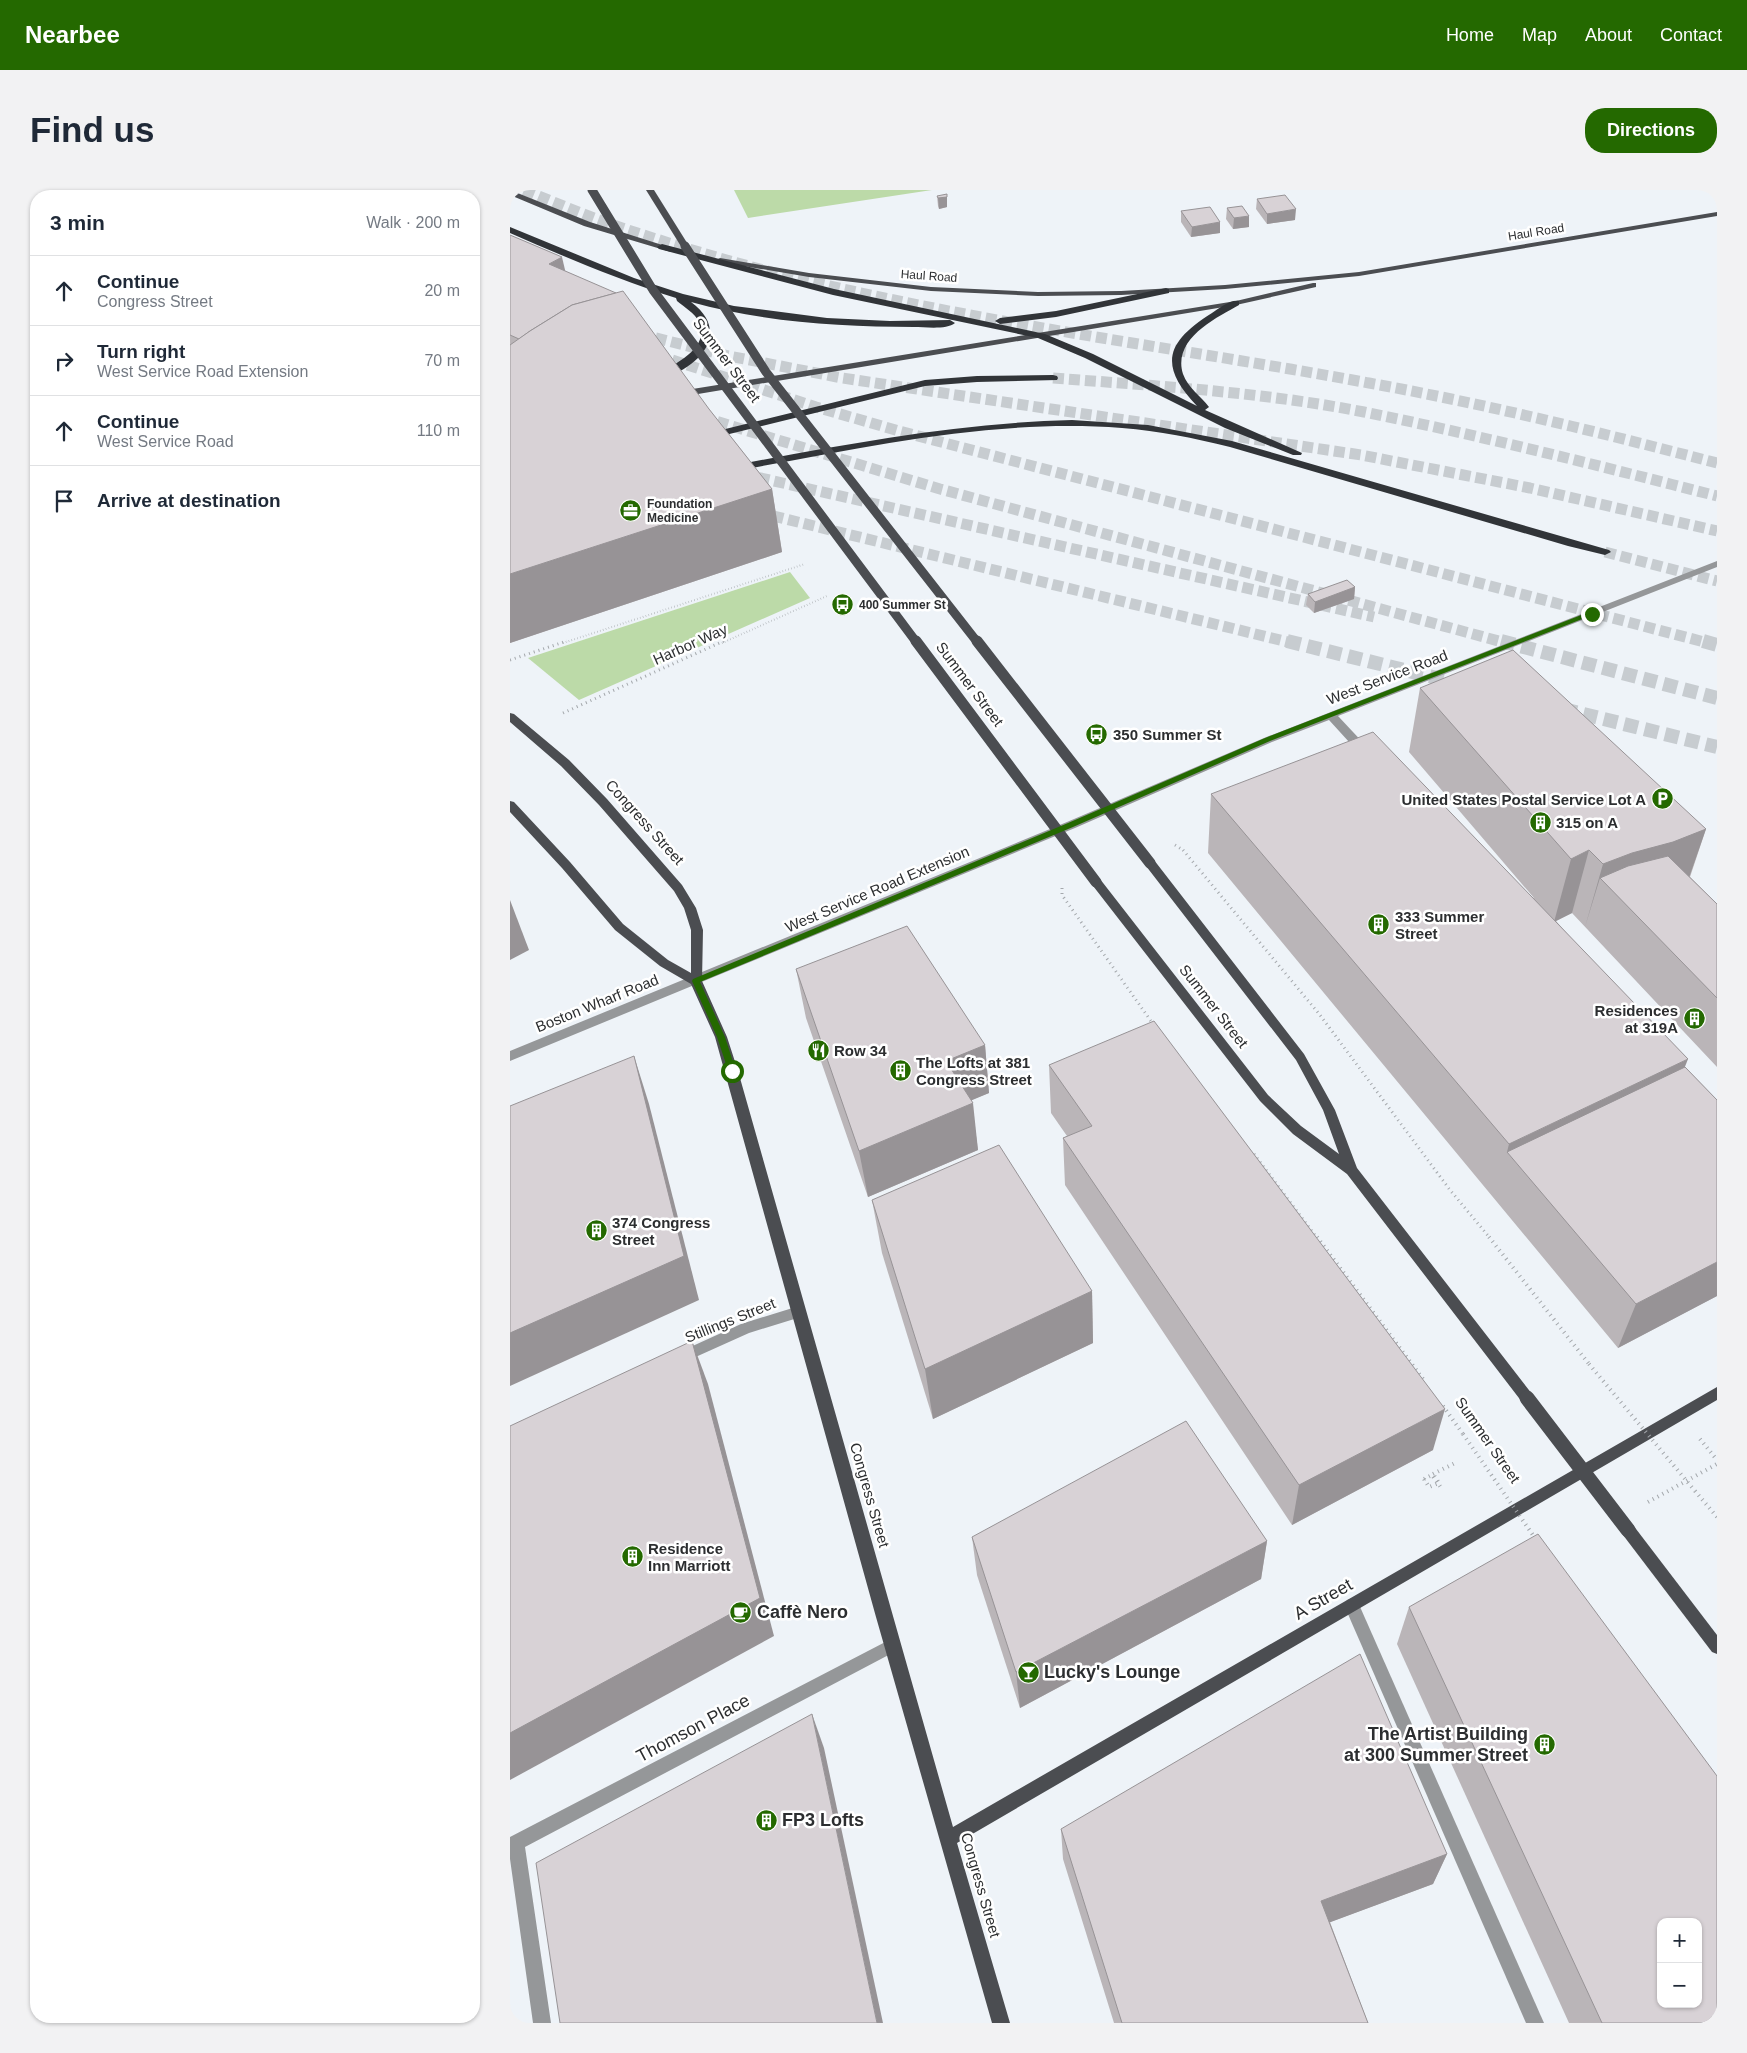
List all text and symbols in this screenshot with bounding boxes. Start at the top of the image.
text: Nearbee [25,21,120,48]
text: Home [1446,25,1494,45]
text: Map [1522,25,1557,45]
text: About [1585,25,1632,45]
text: Contact [1660,25,1722,45]
button: Directions [1585,108,1717,153]
text: Find us [30,110,154,149]
text: 3 min [50,211,105,234]
text: Walk · 200 m [366,214,460,231]
street label: Haul Road [1507,221,1565,243]
street label: Haul Road [900,267,958,285]
text: Continue [97,271,179,292]
icon: ahead [50,277,78,305]
text: 20 m [424,282,460,299]
text: Congress Street [97,293,213,310]
street label: Summer Street [690,315,765,406]
text: Turn right [97,341,185,362]
icon: right [50,347,78,375]
text: 70 m [424,352,460,369]
text: West Service Road Extension [97,363,308,380]
text: Continue [97,411,179,432]
icon: ahead [50,417,78,445]
text: 110 m [417,422,460,439]
text: West Service Road [97,433,234,450]
icon: arrive [50,487,78,515]
text: Arrive at destination [97,490,281,511]
place label: Foundation Medicine [647,497,712,525]
office icon: Foundation Medicine [619,499,643,523]
bus stop icon: 400 Summer St [831,593,855,617]
place label: 400 Summer St [859,598,946,612]
route end [1581,603,1604,626]
street label: Harbor Way [650,620,730,668]
street label: Summer Street [933,639,1008,730]
street label: West Service Road [1324,646,1450,708]
bus stop icon: 350 Summer St [1085,722,1109,746]
place label: 350 Summer St [1113,726,1221,743]
street label: Congress Street [602,776,688,869]
parking icon: United States Postal Service Lot A [1650,787,1674,811]
place label: United States Postal Service Lot A [1401,791,1646,808]
building icon: 315 on A [1528,810,1552,834]
place label: 315 on A [1556,814,1618,831]
street label: West Service Road Extension [782,842,972,936]
place label: 333 Summer Street [1395,908,1484,942]
building icon: 333 Summer Street [1367,913,1391,937]
street label: Summer Street [1176,961,1252,1052]
street label: Boston Wharf Road [533,971,661,1035]
place label: Residences at 319A [1595,1002,1678,1036]
building icon: Residences at 319A [1682,1007,1706,1031]
restaurant icon: Row 34 [806,1038,830,1062]
place label: Row 34 [834,1042,887,1059]
place label: The Lofts at 381 Congress Street [916,1054,1032,1088]
building icon: The Lofts at 381 Congress Street [888,1059,912,1083]
route start [721,1060,744,1083]
place label: 374 Congress Street [612,1214,710,1248]
building icon: 374 Congress Street [584,1219,608,1243]
street label: Stillings Street [682,1294,778,1346]
street label: Summer Street [1452,1394,1524,1487]
street label: Congress Street [847,1441,893,1550]
place label: Residence Inn Marriott [648,1540,731,1574]
building icon: Residence Inn Marriott [620,1545,644,1569]
street label: A Street [1290,1574,1356,1624]
cafe icon: Caffè Nero [729,1600,753,1624]
place label: Caffè Nero [757,1602,848,1622]
bar icon: Lucky's Lounge [1016,1660,1040,1684]
place label: Lucky's Lounge [1044,1662,1180,1682]
street label: Thomson Place [633,1690,753,1766]
place label: The Artist Building at 300 Summer Street [1344,1724,1528,1765]
building icon: The Artist Building at 300 Summer Street [1532,1732,1556,1756]
building icon: FP3 Lofts [754,1808,778,1832]
place label: FP3 Lofts [782,1810,864,1830]
street label: Congress Street [958,1831,1004,1940]
map controls [1657,1918,1702,2008]
button: + [1657,1918,1702,1963]
button: − [1657,1963,1702,2008]

